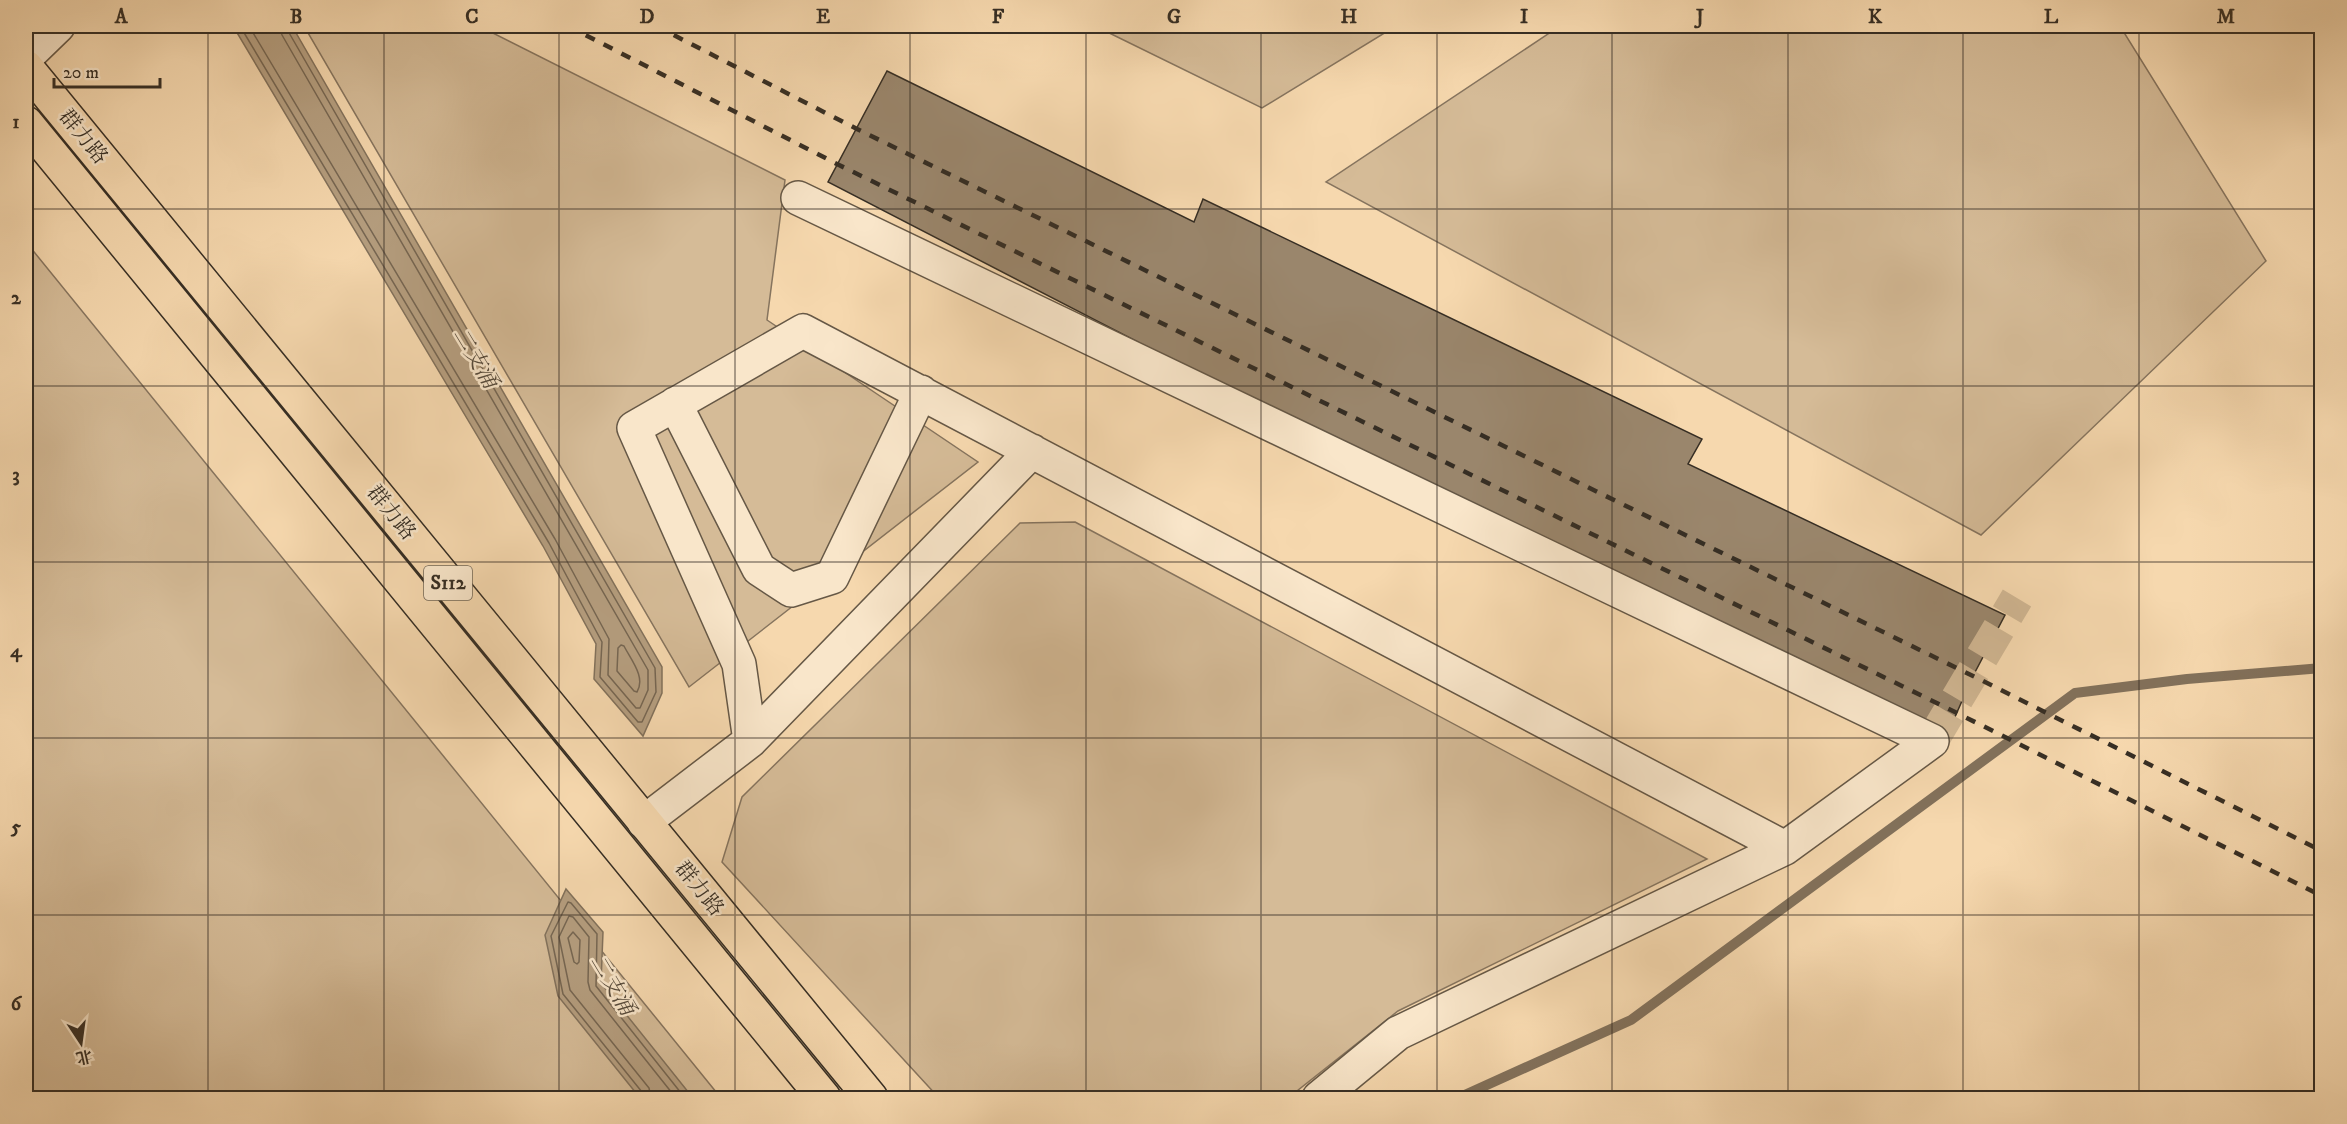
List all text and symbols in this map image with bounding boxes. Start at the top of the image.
text: A [114,5,129,30]
text: B [290,5,302,30]
text: C [465,5,479,30]
text: D [640,5,655,30]
text: E [816,5,830,30]
text: F [992,5,1005,30]
text: G [1167,5,1181,30]
text: H [1341,5,1358,30]
text: I [1520,5,1528,30]
text: J [1694,5,1704,30]
text: K [1868,5,1883,30]
text: L [2044,5,2059,30]
text: M [2217,5,2235,30]
scale bar [54,51,160,89]
text: 20 m [63,62,99,84]
street label: 群力路 [53,104,113,170]
text: 1 [12,110,20,135]
text: 2 [11,286,22,311]
water label: 二支涌 [446,323,505,396]
text: 3 [12,463,20,488]
street label: 群力路 [361,480,421,546]
road number: S112 [424,566,472,600]
text: 4 [10,639,23,664]
text: 5 [10,815,21,840]
street label: 群力路 [669,856,729,922]
water label: 二支涌 [583,950,642,1023]
text: 6 [11,992,23,1017]
north arrow [51,1013,111,1073]
text: 北 [74,1045,94,1068]

